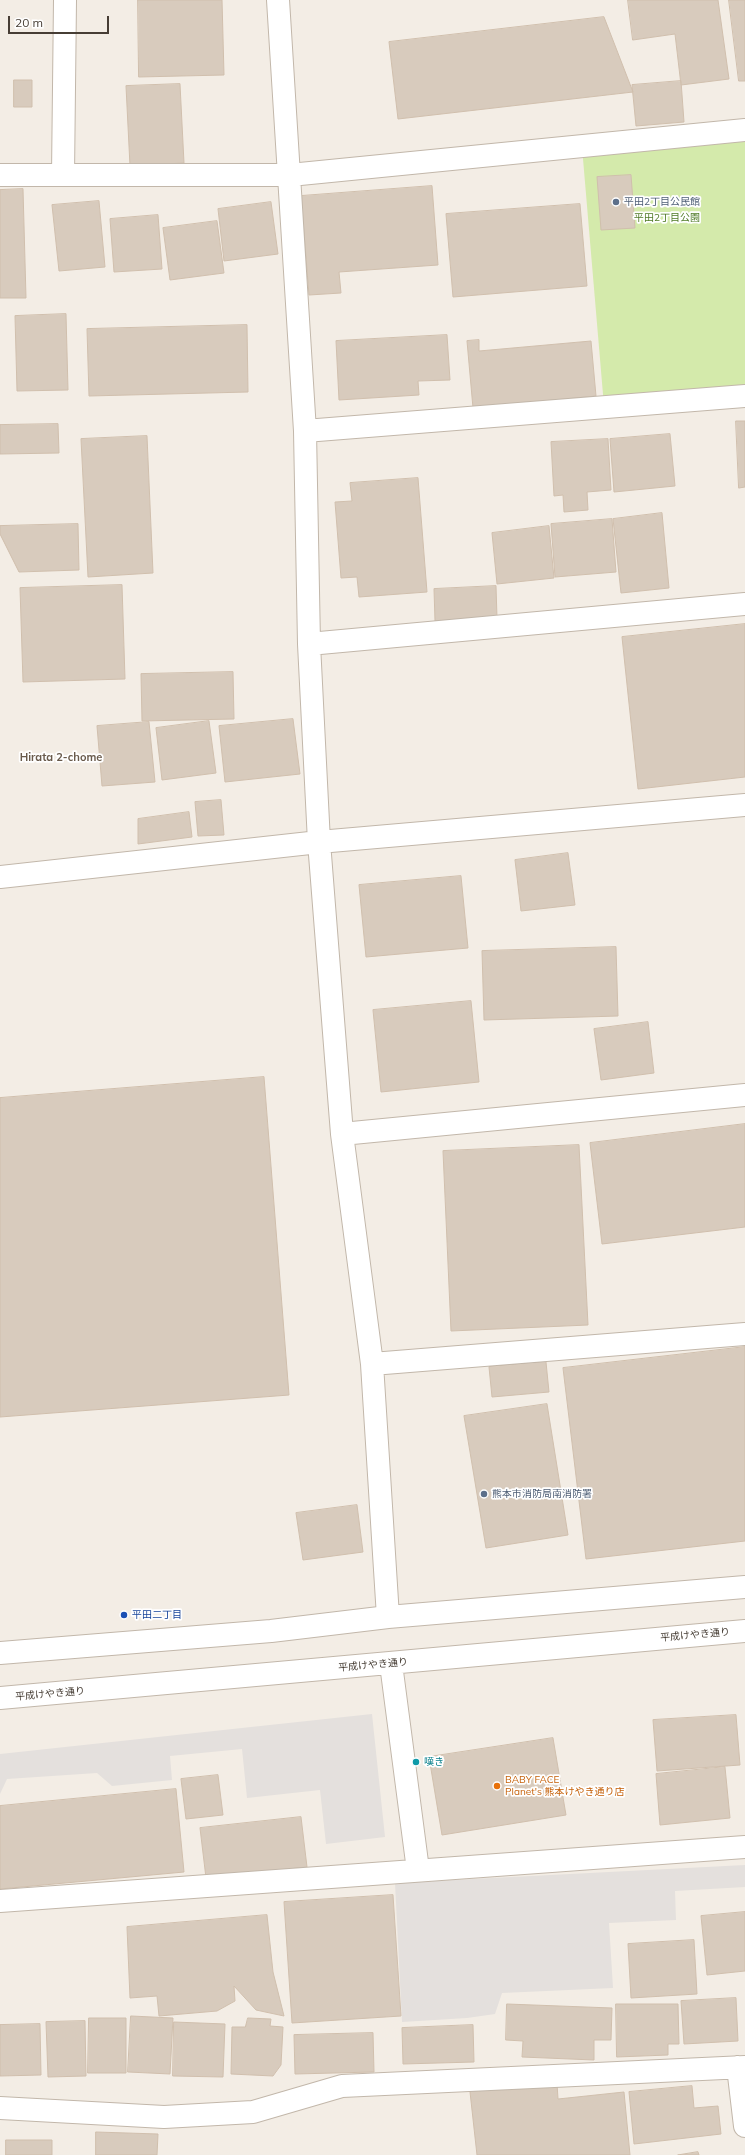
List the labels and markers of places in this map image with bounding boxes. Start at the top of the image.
place label: 平田2丁目公民館 [624,196,700,208]
marker: 平田2丁目公民館 [611,197,621,207]
place label: 熊本市消防局南消防署 [492,1488,592,1500]
marker: 熊本市消防局南消防署 [479,1489,489,1499]
place label: 平田二丁目 [132,1609,182,1621]
marker: 平田二丁目 [119,1610,129,1620]
place label: 嘆き [424,1756,444,1768]
marker: 嘆き [411,1757,421,1767]
place label: BABY FACE Planet's 熊本けやき通り店 [505,1774,624,1798]
marker: BABY FACE Planet's 熊本けやき通り店 [492,1781,502,1791]

